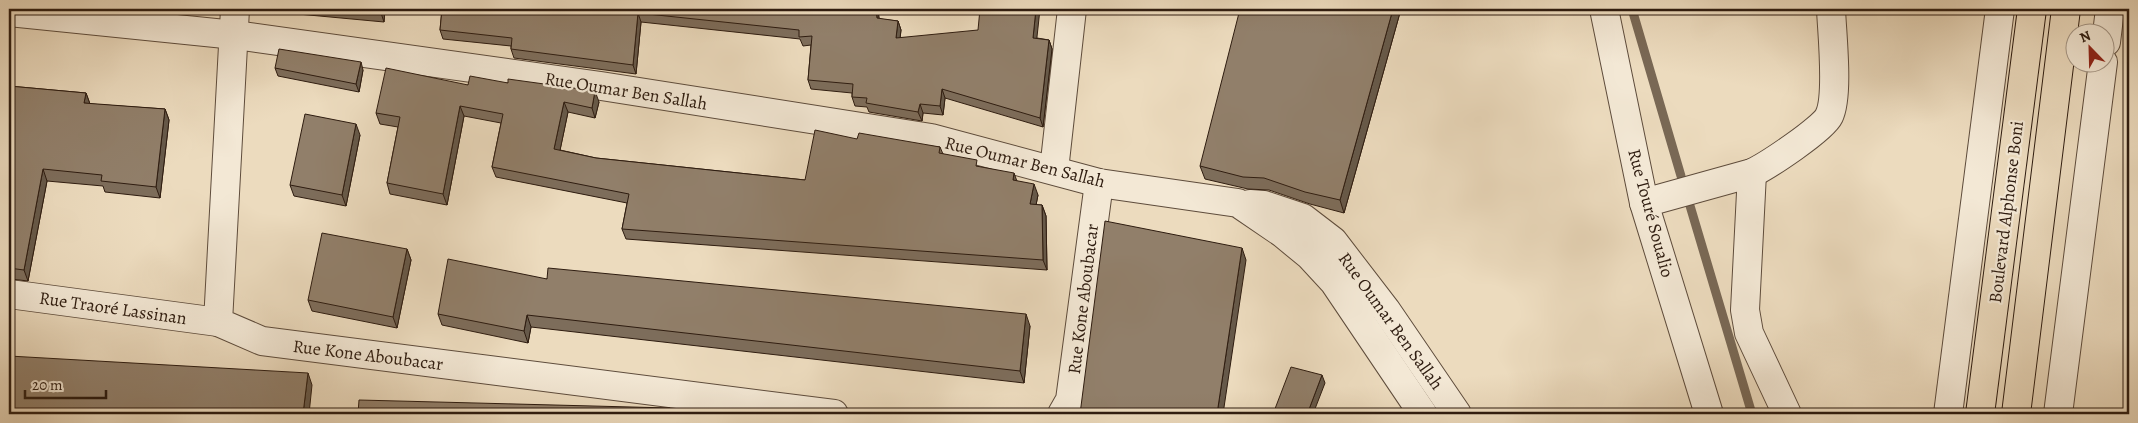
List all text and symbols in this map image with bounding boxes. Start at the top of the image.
north arrow [2066,22,2116,72]
text: N [2077,26,2094,47]
street label: Rue Oumar Ben Sallah [543,66,709,116]
street label: Boulevard Alphonse Boni [1983,119,2029,305]
street label: Rue Oumar Ben Sallah [942,130,1108,194]
street label: Rue Touré Soualio [1622,146,1680,280]
street label: Rue Kone Aboubacar [1062,222,1104,376]
street label: Rue Oumar Ben Sallah [1333,248,1449,395]
street label: Rue Traoré Lassinan [38,286,188,330]
street label: Rue Kone Aboubacar [291,334,445,376]
scale bar [25,368,106,400]
text: 20 m [32,375,63,395]

